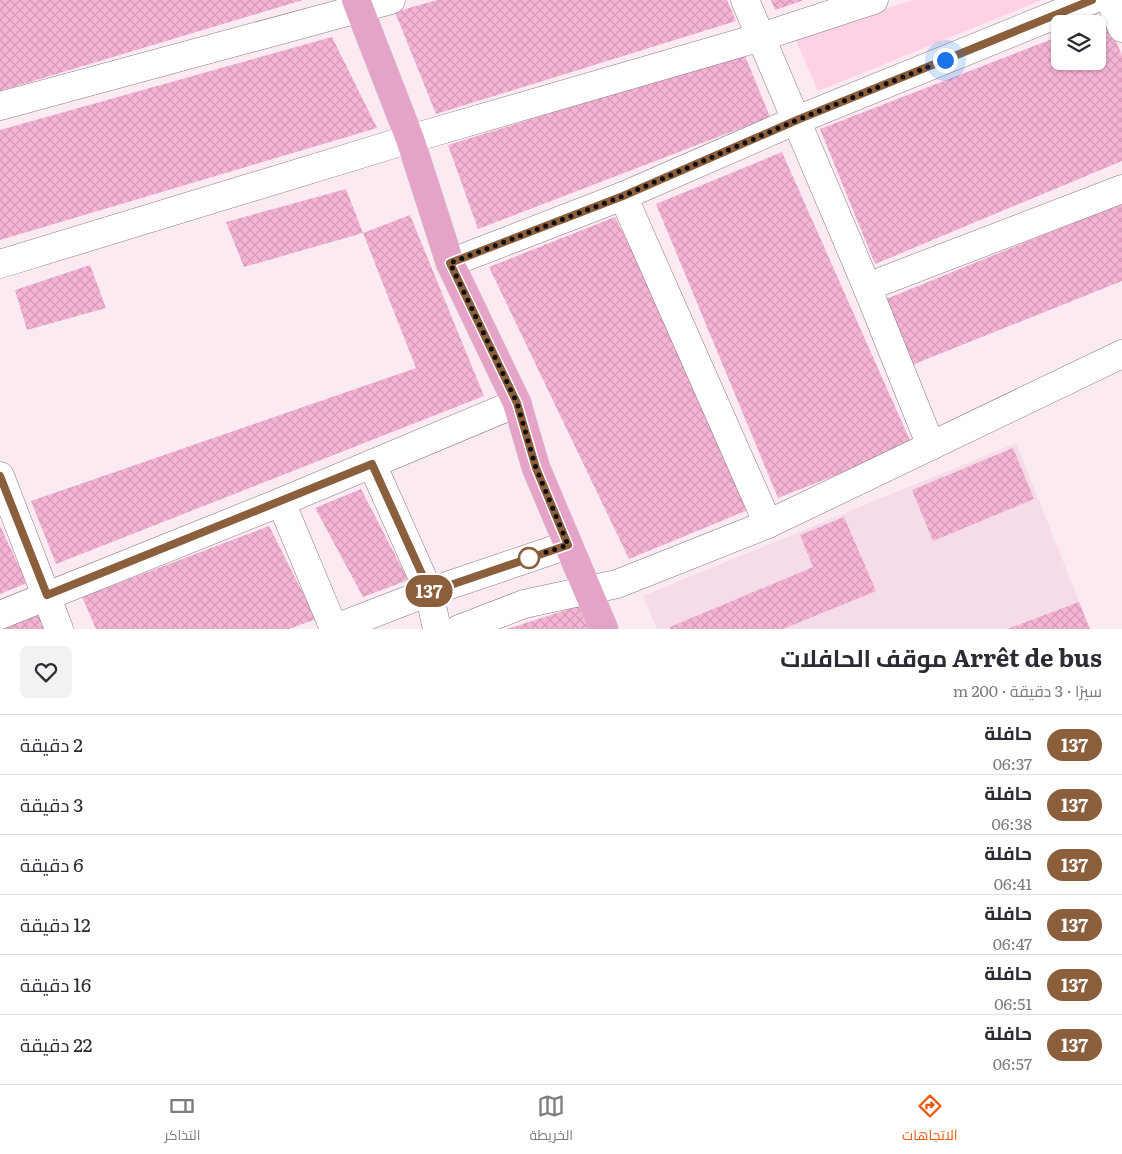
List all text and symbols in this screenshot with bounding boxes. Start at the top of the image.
map controls [1051,15,1106,70]
button: layers [1051,15,1106,70]
your location [933,48,958,73]
unlabelled marker [518,547,540,569]
line badge: 137 [400,575,458,607]
text: 137 [416,577,442,604]
text: Arrêt de bus موقف الحافلات [780,639,1102,674]
button: heart [20,646,72,698]
text: سيرًا · 3 دقيقة · 200 m [953,678,1102,702]
text: حافلة [984,718,1032,746]
text: 2 دقيقة [20,730,83,758]
text: 137 [1061,731,1088,758]
text: 06:37 [993,751,1032,775]
text: حافلة [984,778,1032,806]
text: 3 دقيقة [20,790,84,818]
text: 137 [1061,791,1088,818]
text: 06:38 [992,811,1032,835]
text: حافلة [984,838,1032,866]
text: 6 دقيقة [20,850,83,878]
text: 137 [1061,851,1088,878]
text: 06:41 [994,871,1032,895]
text: حافلة [984,898,1032,926]
text: 12 دقيقة [20,910,91,938]
text: 137 [1061,911,1088,938]
text: 06:47 [993,931,1032,955]
text: حافلة [984,958,1032,986]
text: 16 دقيقة [20,970,91,998]
text: 137 [1061,971,1088,998]
text: 06:51 [994,991,1032,1015]
text: حافلة [984,1018,1032,1046]
text: 22 دقيقة [20,1030,93,1058]
text: 137 [1061,1031,1088,1058]
text: 06:57 [993,1051,1032,1075]
tab: التذاكر [164,1092,200,1148]
tab: الخريطة [529,1092,573,1148]
tab: الاتجاهات [902,1092,958,1148]

